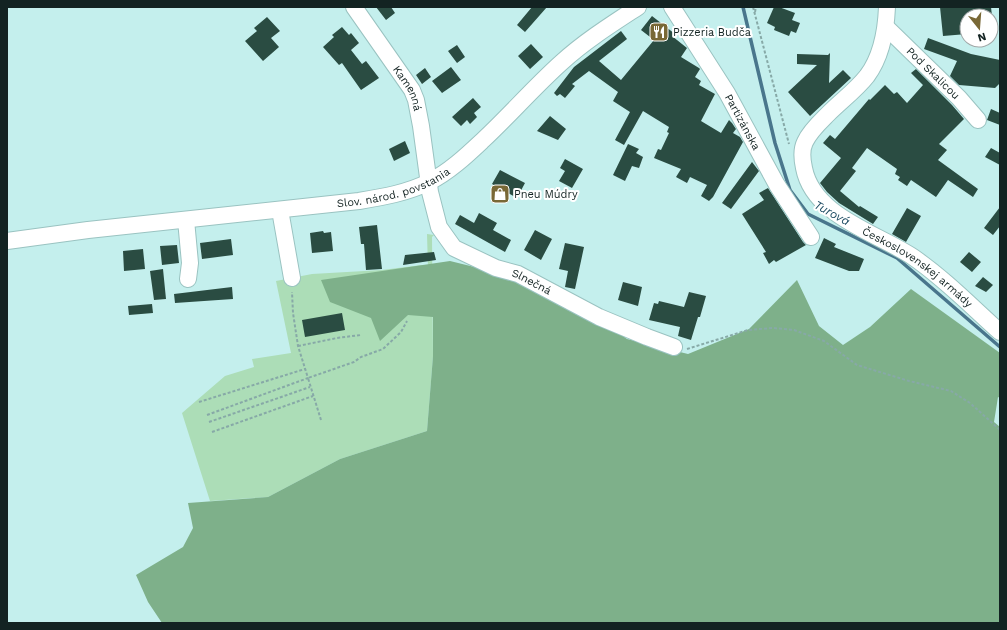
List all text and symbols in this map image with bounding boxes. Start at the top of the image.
north arrow [959,8,999,48]
restaurant icon: Pizzeria Budča [648,21,670,43]
place label: Pizzeria Budča [673,26,751,39]
text: N [976,30,988,44]
street label: Pod Skalicou [904,45,962,102]
street label: Kamenná [390,63,424,112]
street label: Partizánska [722,92,763,152]
street label: Slov. národ. povstania [336,165,452,210]
shop icon: Pneu Múdry [489,183,511,205]
place label: Pneu Múdry [514,188,578,201]
water label: Turová [812,198,853,229]
street label: Československej armády [860,224,975,311]
street label: Slnečná [511,267,554,298]

